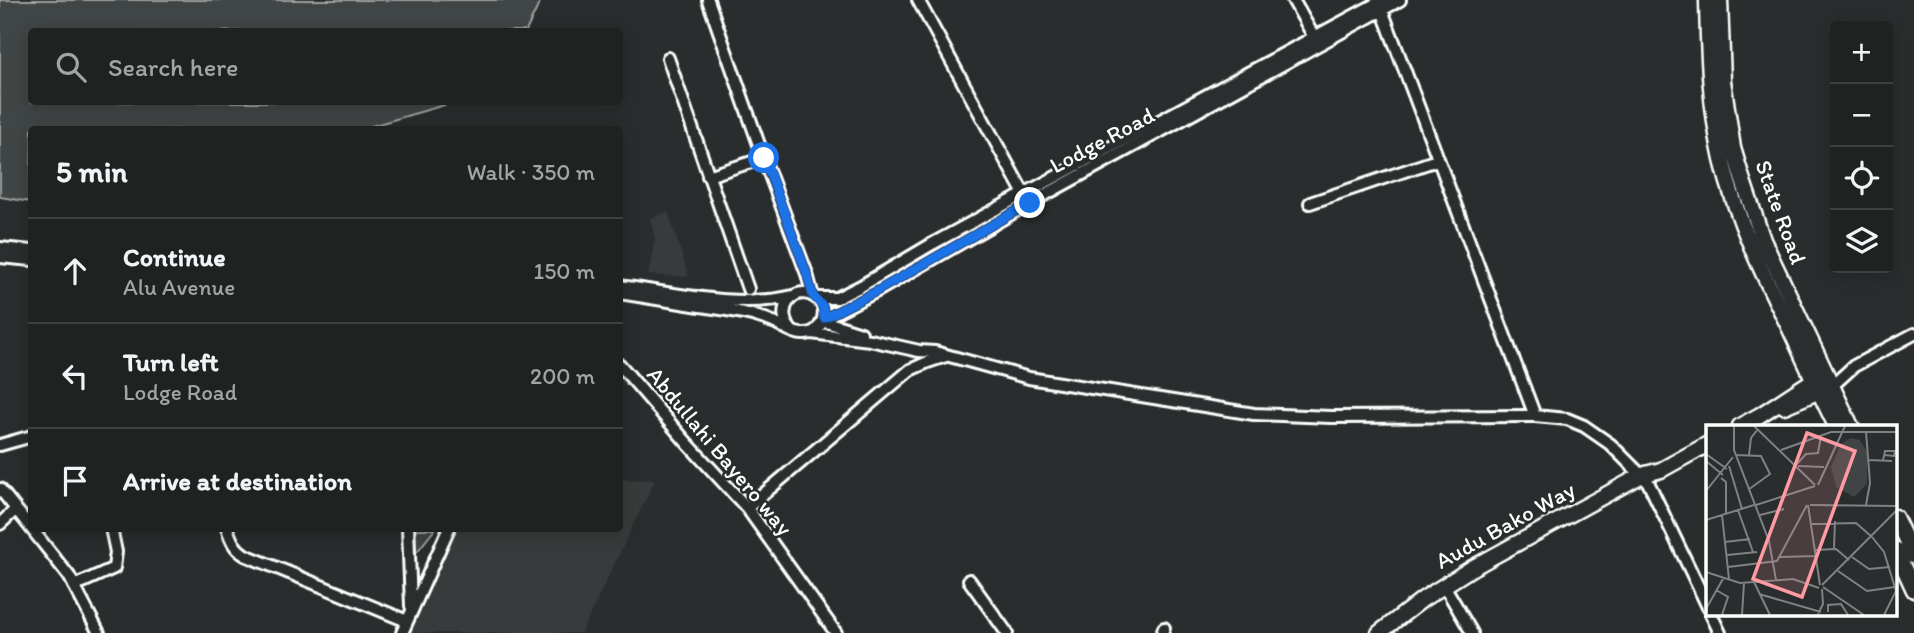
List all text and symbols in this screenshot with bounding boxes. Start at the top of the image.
map controls [1830,21,1893,273]
button: + [1830,21,1893,84]
search box [28,28,623,105]
icon: search [52,48,90,86]
text: Search here [108,51,238,83]
button: − [1830,84,1893,147]
street label: Lodge Road [1045,101,1159,179]
route start [748,142,779,173]
button: locate [1830,147,1893,210]
text: 5 min [56,153,127,190]
street label: State Road [1749,156,1813,268]
text: Walk · 350 m [467,158,595,186]
route end [1014,187,1045,218]
button: layers [1830,210,1893,273]
text: Continue [123,241,226,273]
icon: ahead [56,252,94,290]
text: 150 m [534,257,595,285]
text: Alu Avenue [123,273,235,301]
text: Turn left [123,346,219,378]
icon: left [56,357,94,395]
street label: Abdullahi Bayero way [641,361,799,541]
text: 200 m [530,362,595,390]
text: Lodge Road [123,378,237,406]
inset map [1706,425,1896,616]
icon: arrive [56,462,94,500]
text: Arrive at destination [123,465,352,497]
street label: Audu Bako Way [1430,475,1580,575]

